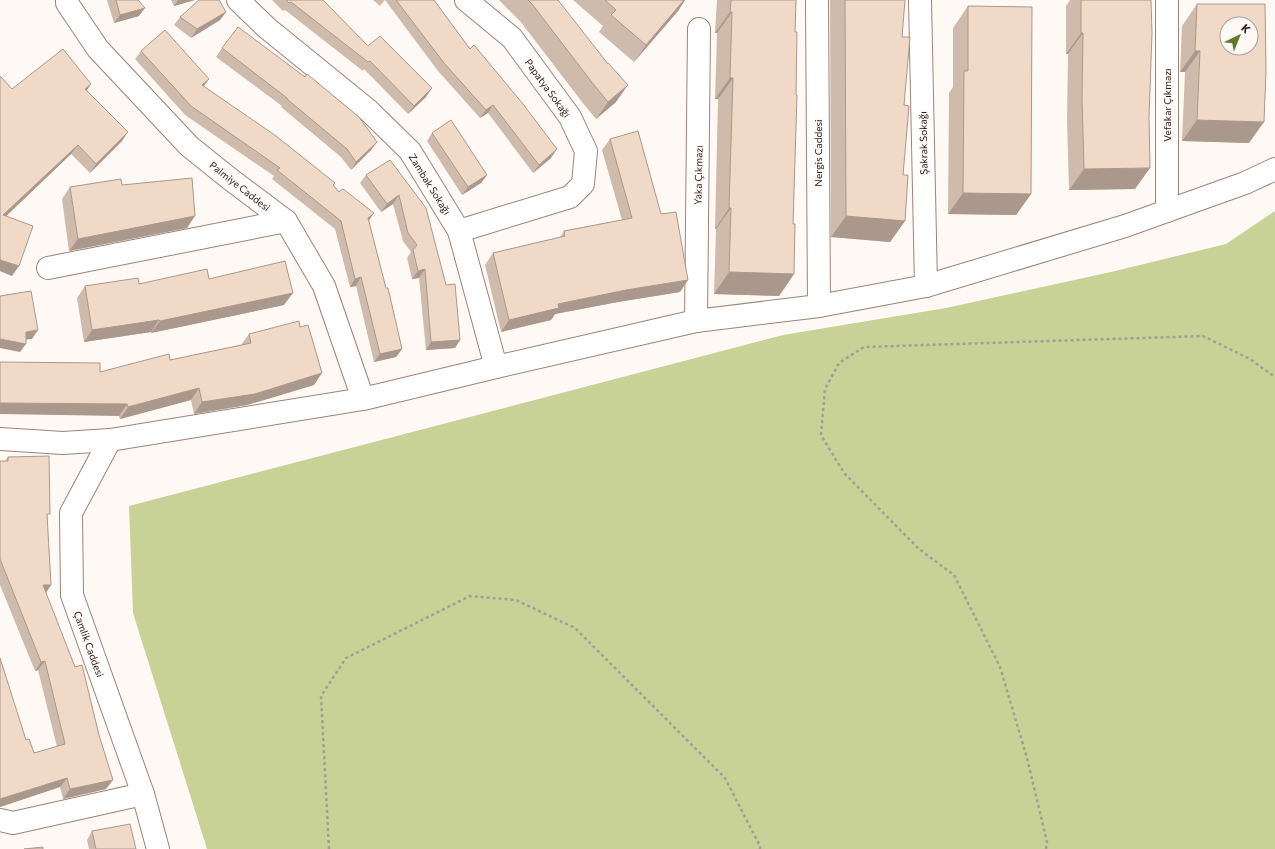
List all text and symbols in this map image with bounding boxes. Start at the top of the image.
north arrow [1219,16,1259,56]
text: K [1239,21,1254,36]
street label: Papatya Sokağı [523,56,573,120]
street label: Vefakar Çıkmazı [1161,68,1173,142]
street label: Şakrak Sokağı [916,111,930,175]
street label: Nergis Caddesi [812,119,824,187]
street label: Yaka Çıkmazı [691,145,705,205]
street label: Zambak Sokağı [406,151,454,217]
street label: Palmiye Caddesi [207,159,273,213]
street label: Çamlik Caddesi [72,609,106,679]

